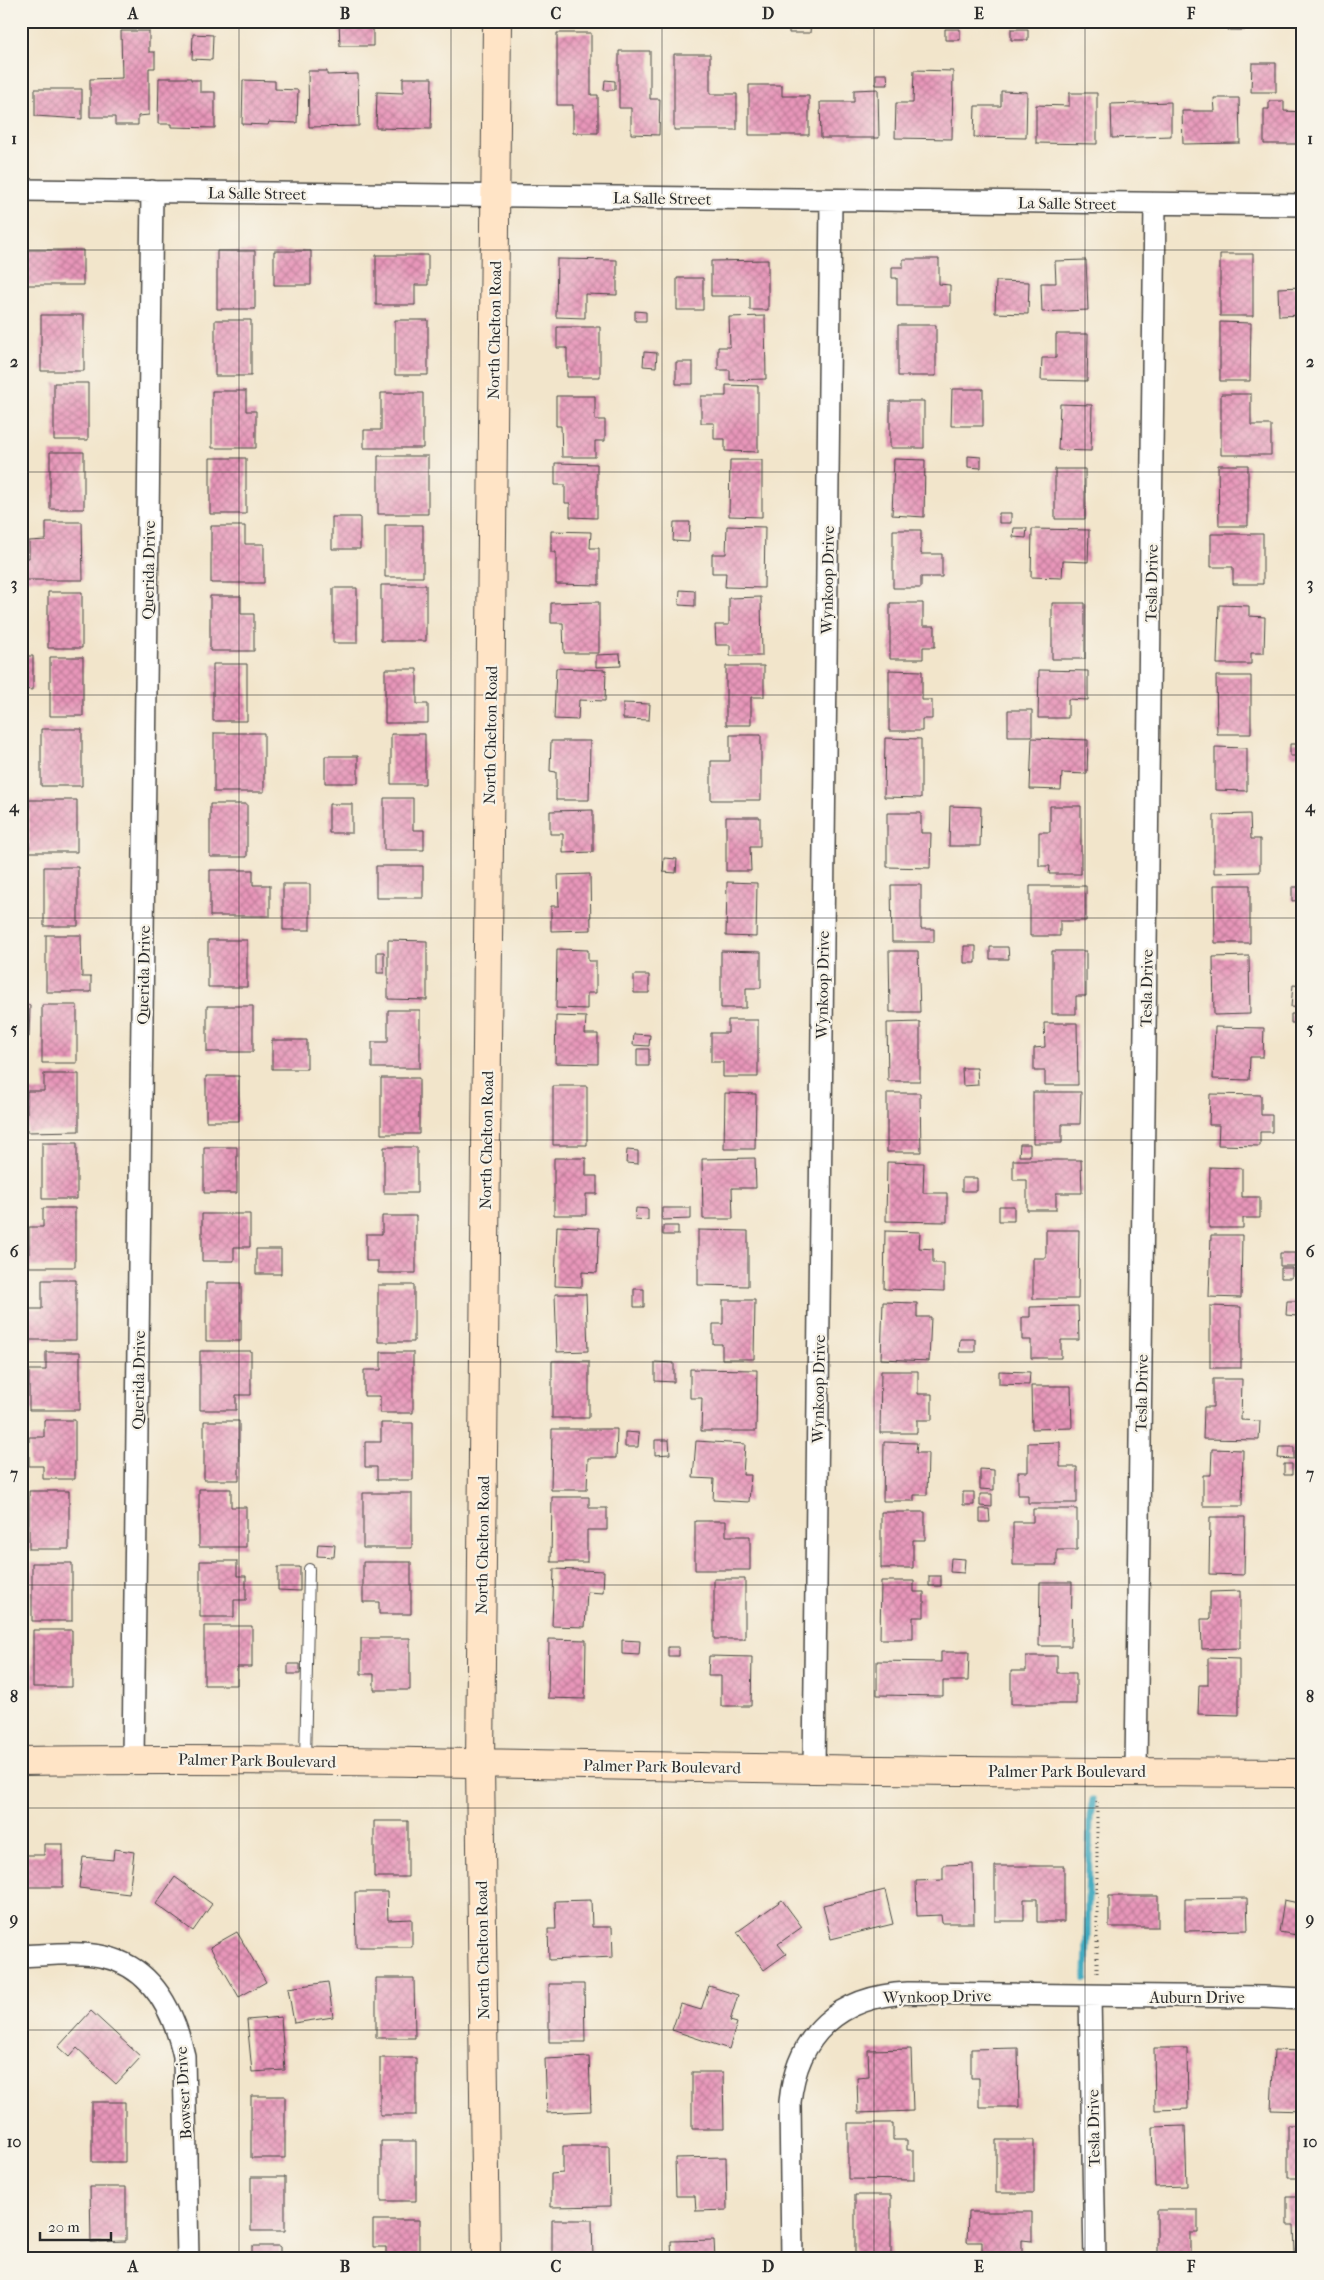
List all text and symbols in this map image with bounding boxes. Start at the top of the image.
text: A [127,4,139,23]
text: B [340,4,350,23]
text: C [551,4,562,23]
text: D [762,4,774,23]
text: E [974,4,984,23]
text: F [1186,4,1196,23]
text: 1 [11,129,17,148]
text: 1 [1307,129,1313,148]
street label: La Salle Street [208,183,307,204]
street label: La Salle Street [613,188,712,209]
street label: La Salle Street [1018,193,1117,214]
street label: North Chelton Road [484,260,505,400]
text: 2 [10,352,18,371]
text: 2 [1306,352,1314,371]
street label: Querida Drive [138,520,159,620]
street label: Wynkoop Drive [817,526,838,635]
street label: Tesla Drive [1141,544,1162,622]
text: 3 [11,574,17,594]
text: 3 [1307,574,1313,594]
street label: North Chelton Road [480,665,501,805]
text: 4 [8,797,20,817]
text: 4 [1304,797,1316,817]
street label: Querida Drive [133,925,154,1025]
street label: Wynkoop Drive [812,931,833,1040]
street label: Tesla Drive [1136,949,1157,1027]
text: 5 [11,1019,18,1038]
text: 5 [1307,1019,1314,1038]
street label: North Chelton Road [476,1070,497,1210]
text: 6 [10,1242,19,1261]
text: 6 [1306,1242,1315,1261]
street label: Querida Drive [128,1330,149,1430]
street label: Wynkoop Drive [808,1335,829,1444]
street label: Tesla Drive [1131,1354,1152,1432]
text: 7 [9,1464,18,1483]
text: 7 [1305,1464,1314,1483]
street label: North Chelton Road [472,1475,493,1615]
text: 8 [10,1687,18,1706]
text: 8 [1306,1687,1314,1706]
street label: Palmer Park Boulevard [178,1750,336,1771]
street label: Palmer Park Boulevard [583,1756,741,1777]
street label: Palmer Park Boulevard [988,1762,1146,1781]
street label: North Chelton Road [472,1880,493,2020]
text: 9 [9,1909,18,1929]
text: 9 [1305,1909,1314,1929]
street label: Wynkoop Drive [882,1986,991,2007]
street label: Auburn Drive [1148,1988,1245,2007]
street label: Bowser Drive [172,2046,195,2140]
street label: Tesla Drive [1083,2089,1104,2167]
text: 10 [7,2132,21,2151]
text: 10 [1303,2132,1317,2151]
scale bar [40,2210,111,2242]
text: 20 m [48,2218,80,2236]
text: A [127,2257,139,2276]
text: B [340,2257,350,2276]
text: C [551,2257,562,2276]
text: D [762,2257,774,2276]
text: E [974,2257,984,2276]
text: F [1186,2257,1196,2276]

